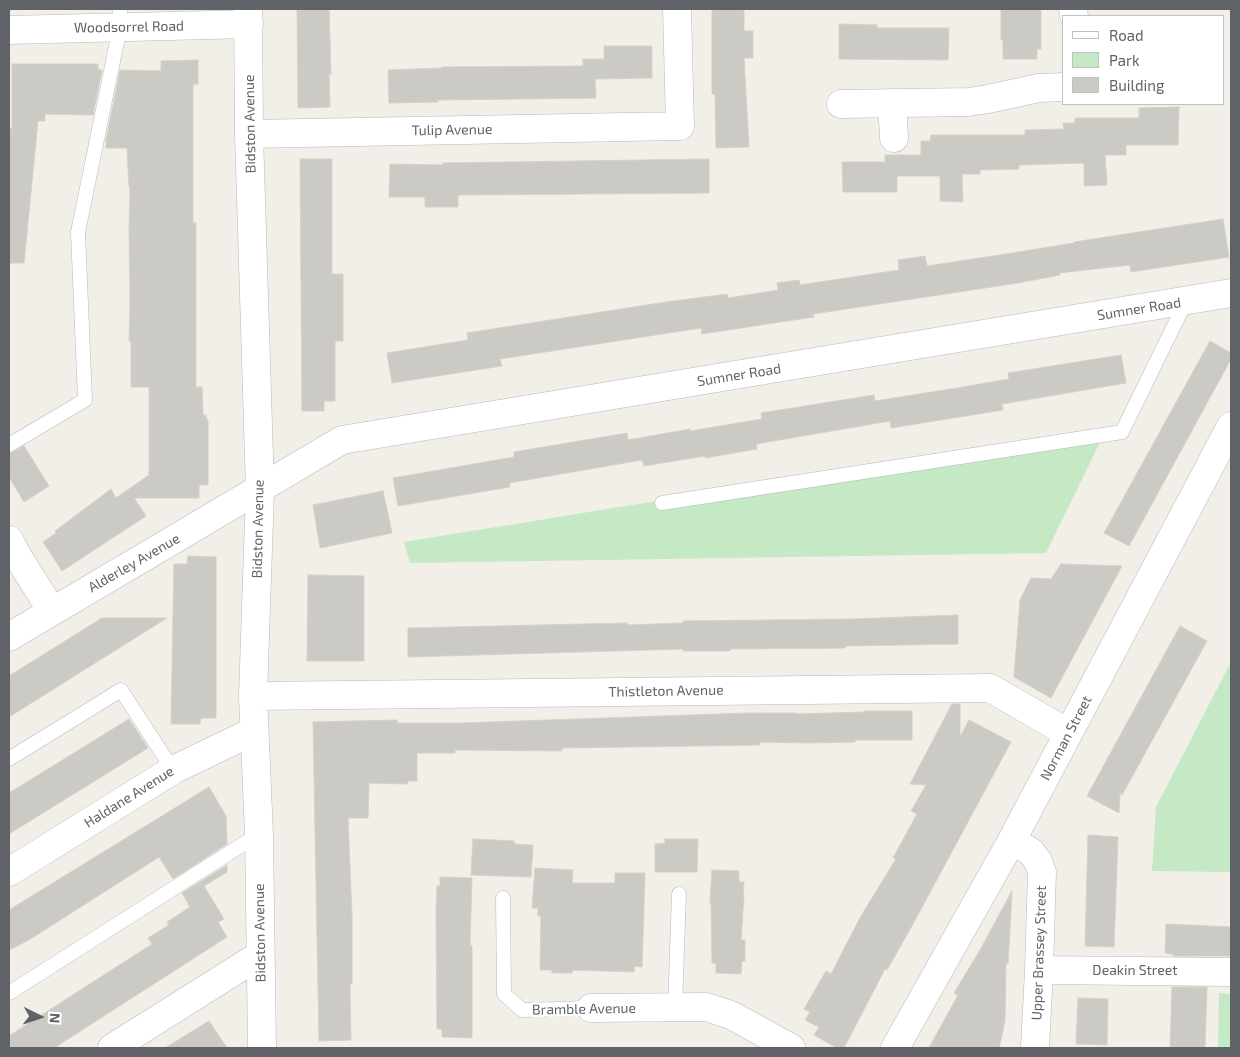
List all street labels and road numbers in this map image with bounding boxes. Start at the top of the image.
street label: Woodsorrel Road [74,18,184,36]
street label: Bidston Avenue [241,74,259,174]
street label: Tulip Avenue [412,121,492,139]
street label: Sumner Road [1096,294,1182,324]
street label: Sumner Road [696,360,782,390]
street label: Bidston Avenue [249,479,267,579]
street label: Alderley Avenue [85,530,183,596]
street label: Thistleton Avenue [608,682,724,700]
street label: Norman Street [1037,693,1095,783]
street label: Haldane Avenue [81,763,177,831]
street label: Bidston Avenue [251,883,269,983]
street label: Upper Brassey Street [1028,885,1050,1021]
street label: Deakin Street [1092,962,1178,978]
street label: Bramble Avenue [532,1000,636,1018]

